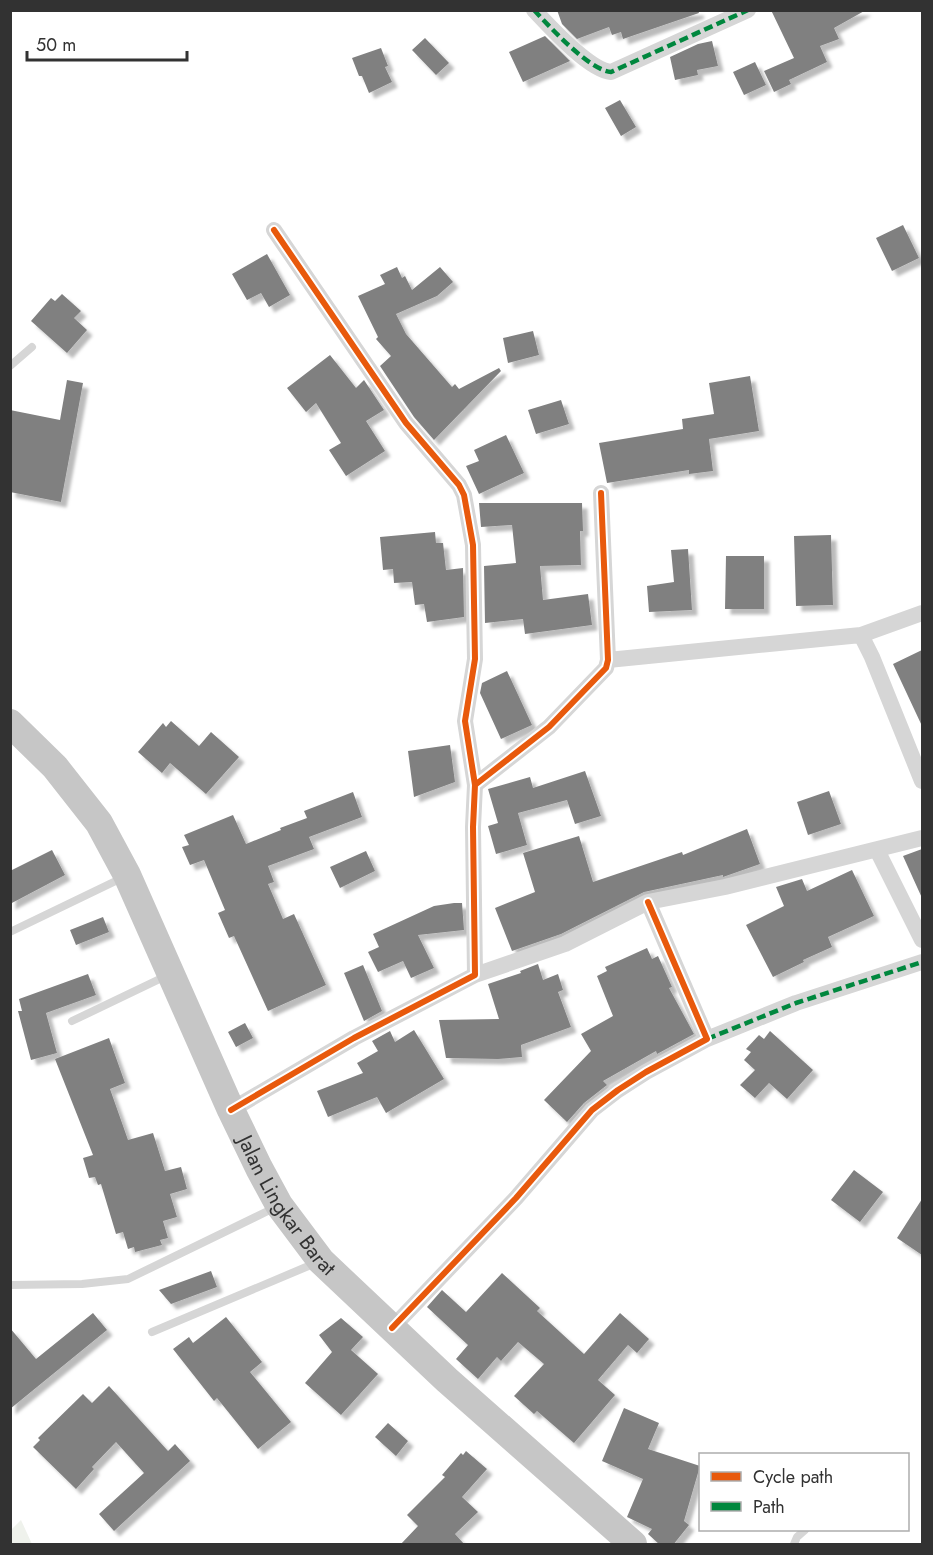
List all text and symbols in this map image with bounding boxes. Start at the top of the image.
scale bar [27,24,188,62]
text: 50 m [36,32,76,58]
street label: Jalan Lingkar Barat [229,1127,343,1283]
legend [699,1453,909,1531]
text: Cycle path [753,1464,833,1490]
text: Path [753,1494,785,1520]

